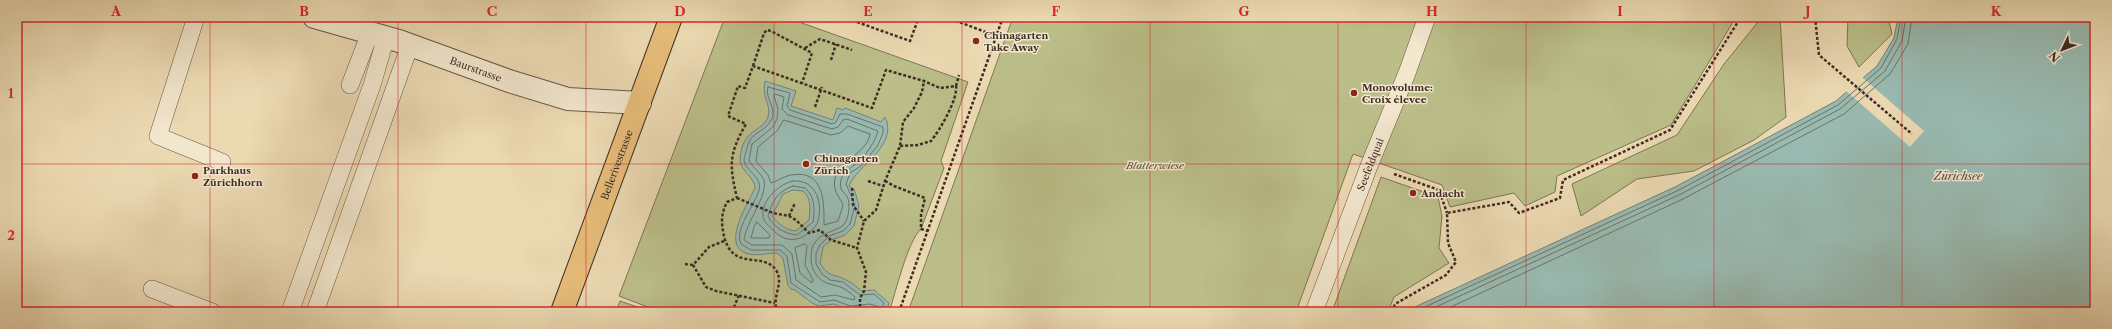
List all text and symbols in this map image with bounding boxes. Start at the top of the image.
text: A [110,3,122,19]
text: B [299,3,309,19]
text: C [487,3,497,19]
text: D [674,3,686,19]
text: E [863,3,873,19]
text: F [1052,3,1061,19]
text: G [1238,3,1250,19]
text: H [1426,3,1438,19]
text: I [1617,3,1623,19]
text: J [1803,3,1811,19]
text: K [1991,3,2002,19]
place label: Chinagarten Take Away [984,29,1049,54]
north arrow [2042,30,2082,70]
marker: Chinagarten Take Away [971,36,981,46]
text: N [2046,48,2063,65]
street label: Baurstrasse [448,54,504,85]
place label: Monovolume: Croix élevee [1362,81,1433,106]
text: 1 [8,85,14,101]
marker: Monovolume: Croix élevee [1349,88,1359,98]
street label: Bellerivestrasse [598,128,636,202]
street label: Seefeldquai [1354,136,1387,193]
place label: Chinagarten Zürich [814,152,879,177]
marker: Chinagarten Zürich [801,159,811,169]
park label: Blatterwiese [1125,159,1185,172]
place label: Parkhaus Zürichhorn [203,164,263,189]
water label: Zürichsee [1933,169,1983,183]
marker: Parkhaus Zürichhorn [190,171,200,181]
place label: Andacht [1420,187,1464,200]
marker: Andacht [1408,188,1418,198]
text: 2 [7,227,15,243]

